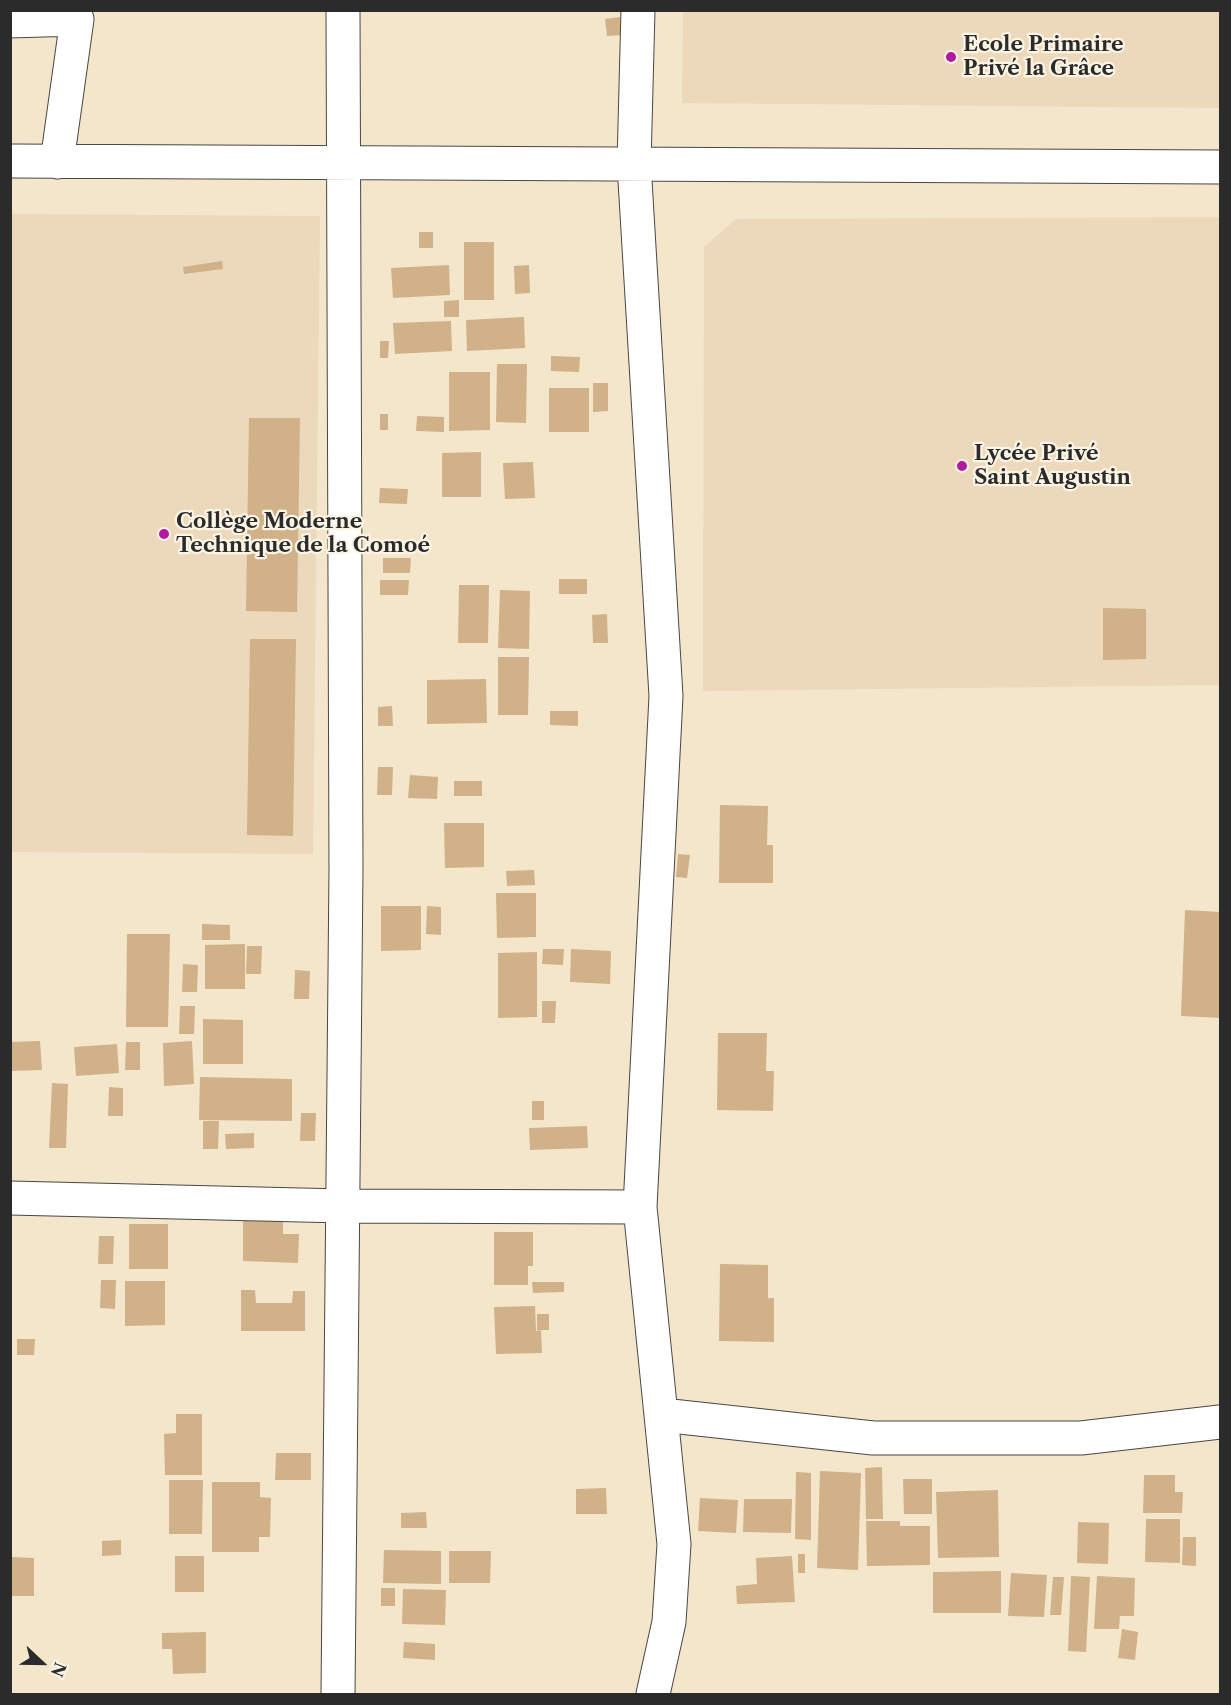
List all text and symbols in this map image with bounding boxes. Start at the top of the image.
place label: Ecole Primaire Privé la Grâce [963,32,1124,82]
marker: Ecole Primaire Privé la Grâce [944,50,958,64]
place label: Lycée Privé Saint Augustin [974,441,1131,491]
marker: Lycée Privé Saint Augustin [955,459,969,473]
place label: Collège Moderne Technique de la Comoé [176,509,430,559]
marker: Collège Moderne Technique de la Comoé [157,527,171,541]
north arrow [12,1633,72,1693]
text: N [47,1660,71,1680]

